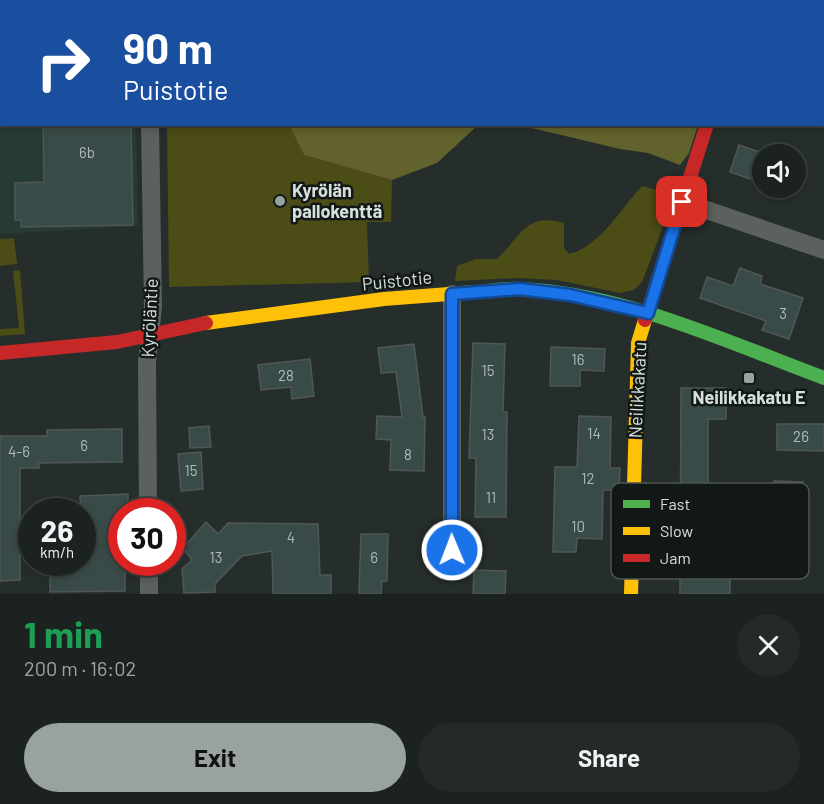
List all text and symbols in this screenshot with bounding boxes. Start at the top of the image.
text: 90 m [123,22,213,72]
icon: right [24,24,102,102]
text: Puistotie [123,73,228,105]
house number: 6b [79,143,95,161]
map controls [752,144,806,198]
button: sound [752,144,806,198]
pin [656,176,707,227]
place label: Kyrölän pallokenttä [292,179,382,222]
icon: arrive [665,185,698,218]
marker: Kyrölän pallokenttä [273,194,287,208]
street label: Puistotie [361,265,433,295]
street label: Kyröläntie [136,278,162,358]
house number: 3 [779,304,787,322]
street label: Neilikkakatu [623,341,651,439]
house number: 16 [572,350,584,368]
house number: 15 [482,361,494,379]
house number: 28 [278,366,294,384]
marker: Neilikkakatu E [742,371,756,385]
place label: Neilikkakatu E [693,386,805,408]
house number: 14 [587,424,601,442]
house number: 13 [482,425,494,443]
house number: 26 [793,427,809,445]
house number: 6 [80,436,88,454]
house number: 4-6 [8,442,30,460]
house number: 8 [404,445,412,463]
house number: 15 [185,461,197,479]
house number: 12 [581,469,595,487]
legend [611,483,809,579]
house number: 11 [486,488,496,506]
text: Fast [660,494,690,513]
speed limit sign: 30 [108,498,186,576]
text: 26 [41,512,73,548]
house number: 10 [571,517,585,535]
position arrow [420,518,484,582]
text: Slow [660,521,693,540]
house number: 4 [287,528,295,546]
text: km/h [40,543,74,561]
house number: 13 [210,548,222,566]
house number: 6 [370,548,378,566]
text: Jam [660,548,691,567]
text: 1 min [24,612,103,655]
button: close [737,614,800,677]
text: 200 m · 16:02 [24,656,136,680]
button: Exit [24,723,406,792]
button: Share [418,723,800,792]

